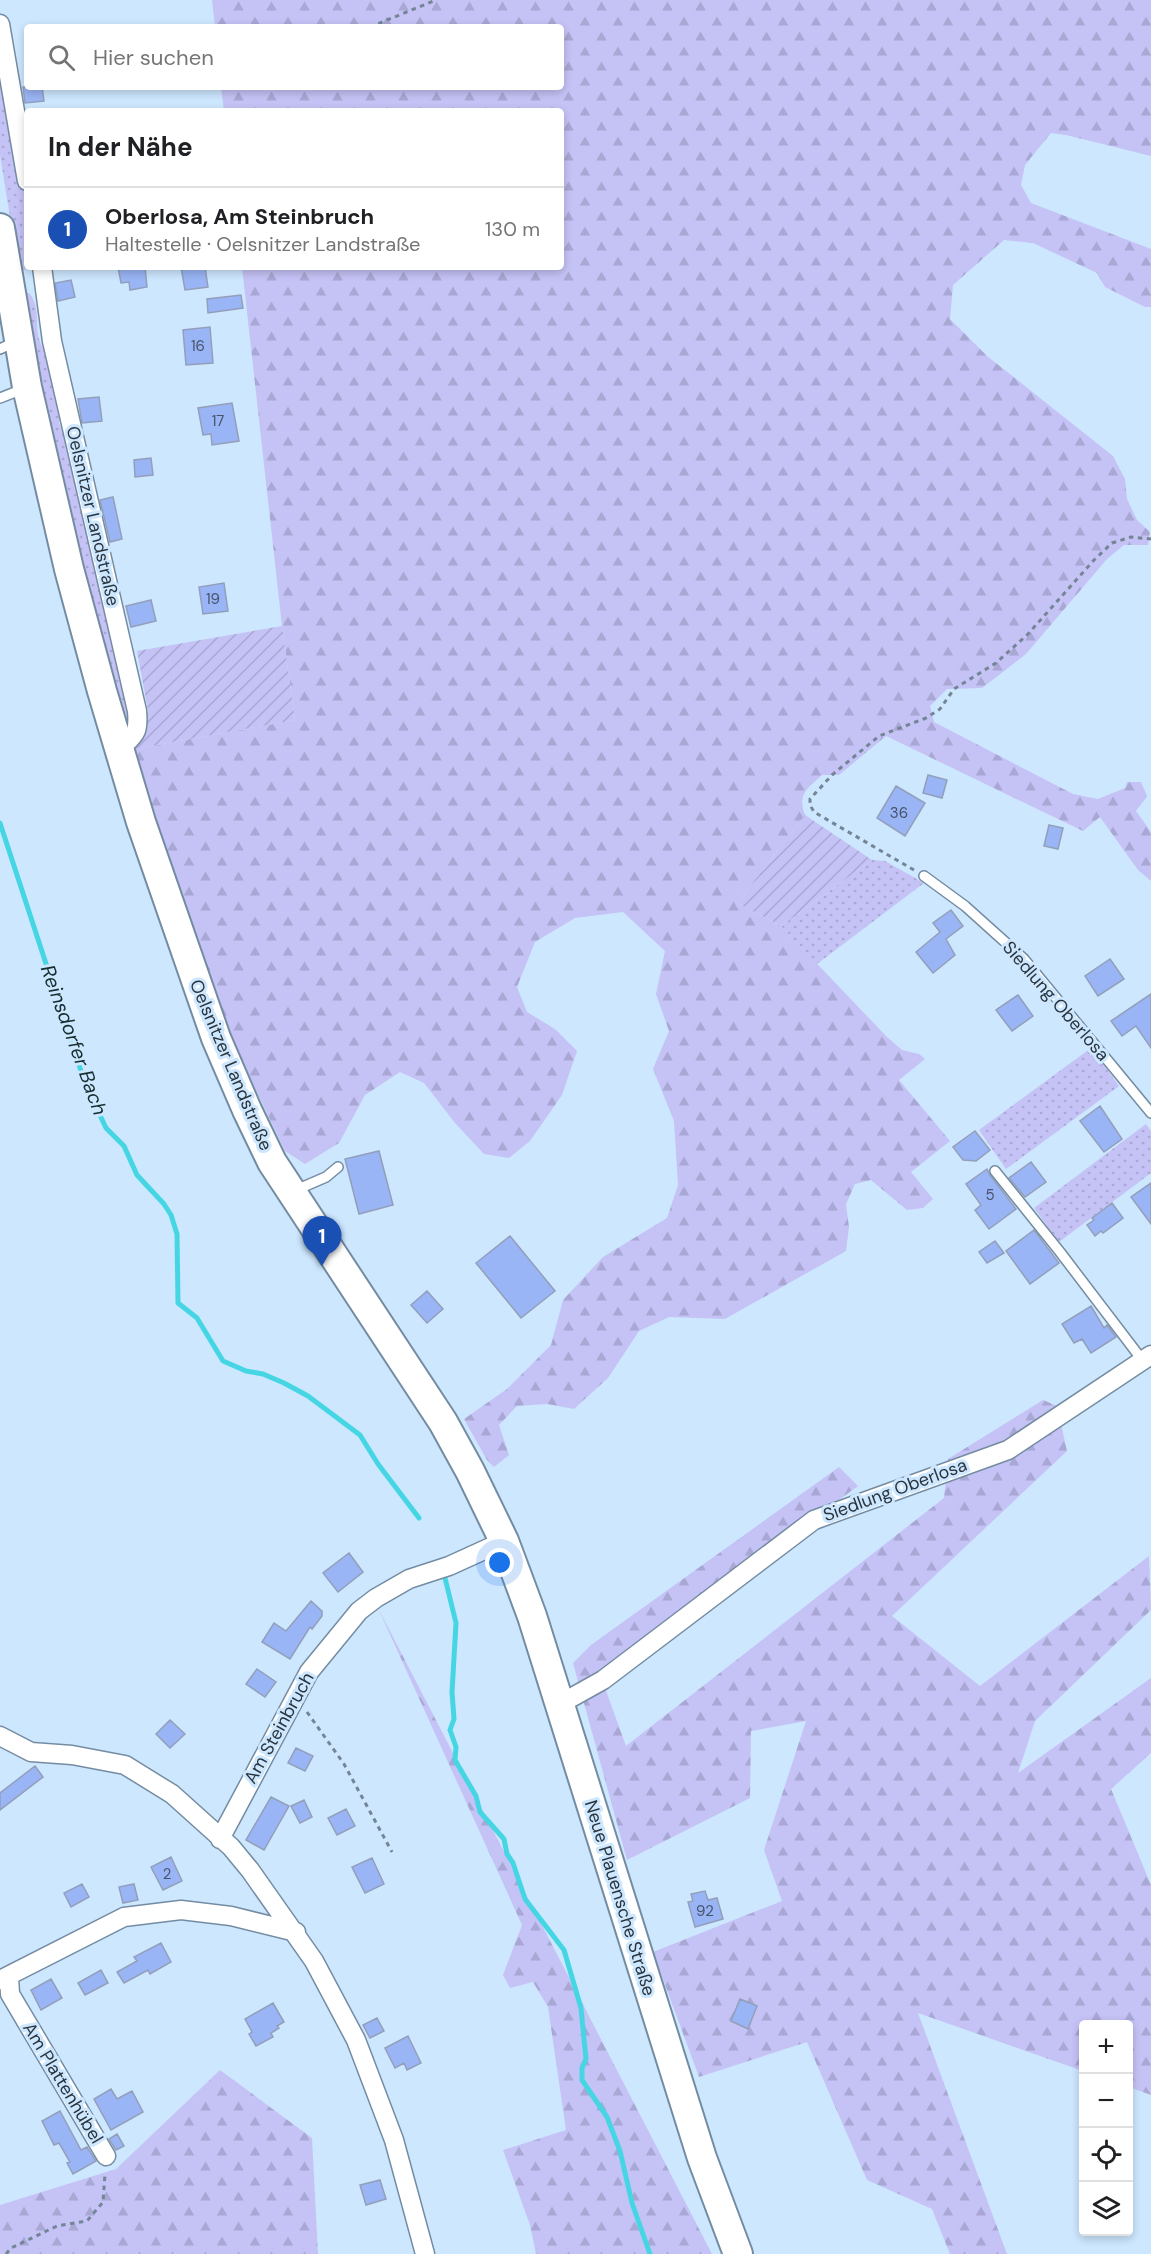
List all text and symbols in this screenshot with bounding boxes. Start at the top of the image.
search box [24,24,564,90]
icon: search [45,41,78,74]
text: Hier suchen [93,43,214,72]
text: In der Nähe [48,130,193,164]
text: Oberlosa, Am Steinbruch [105,202,374,231]
text: 1 [64,216,71,242]
text: 130 m [485,216,540,242]
text: Haltestelle · Oelsnitzer Landstraße [105,231,420,257]
house number: 16 [191,336,205,356]
house number: 17 [212,411,224,431]
street label: Oelsnitzer Landstraße [61,424,125,608]
house number: 19 [206,589,220,609]
house number: 36 [890,803,908,823]
street label: Siedlung Oberlosa [997,936,1115,1066]
water label: Reinsdorfer Bach [35,961,113,1119]
street label: Oelsnitzer Landstraße [184,976,278,1154]
house number: 5 [985,1185,995,1205]
pin: 1 [302,1216,342,1266]
street label: Siedlung Oberlosa [820,1453,970,1527]
your location [485,1548,514,1577]
street label: Am Steinbruch [238,1668,320,1788]
street label: Neue Plauensche Straße [579,1797,661,1999]
house number: 2 [163,1864,171,1884]
house number: 92 [696,1901,714,1921]
street label: Am Plattenhübel [17,2018,109,2148]
map controls [1079,2020,1133,2236]
button: + [1079,2020,1133,2074]
button: − [1079,2074,1133,2128]
button: locate [1079,2128,1133,2182]
button: layers [1079,2182,1133,2236]

